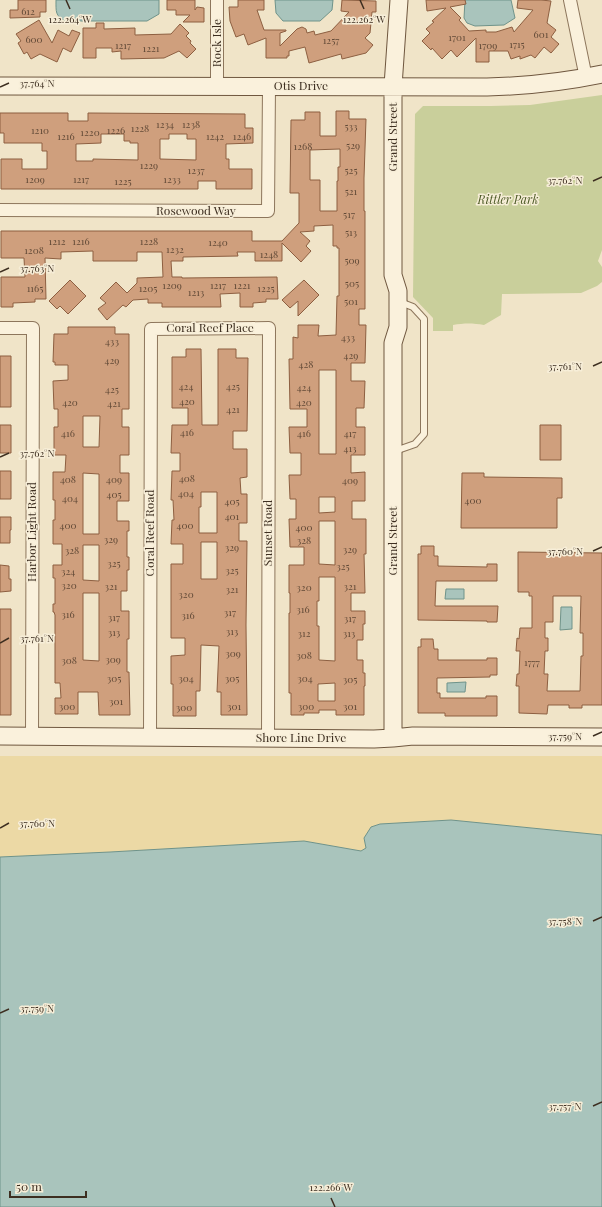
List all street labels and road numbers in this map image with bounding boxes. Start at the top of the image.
street label: Rock Isle [208,19,224,67]
street label: Otis Drive [274,77,328,93]
street label: Grand Street [384,102,400,172]
street label: Rosewood Way [156,202,236,218]
street label: Coral Reef Place [166,319,254,335]
street label: Harbor Light Road [23,482,39,582]
street label: Coral Reef Road [141,490,157,576]
street label: Sunset Road [259,500,275,566]
street label: Grand Street [384,506,400,576]
street label: Shore Line Drive [256,729,346,745]

